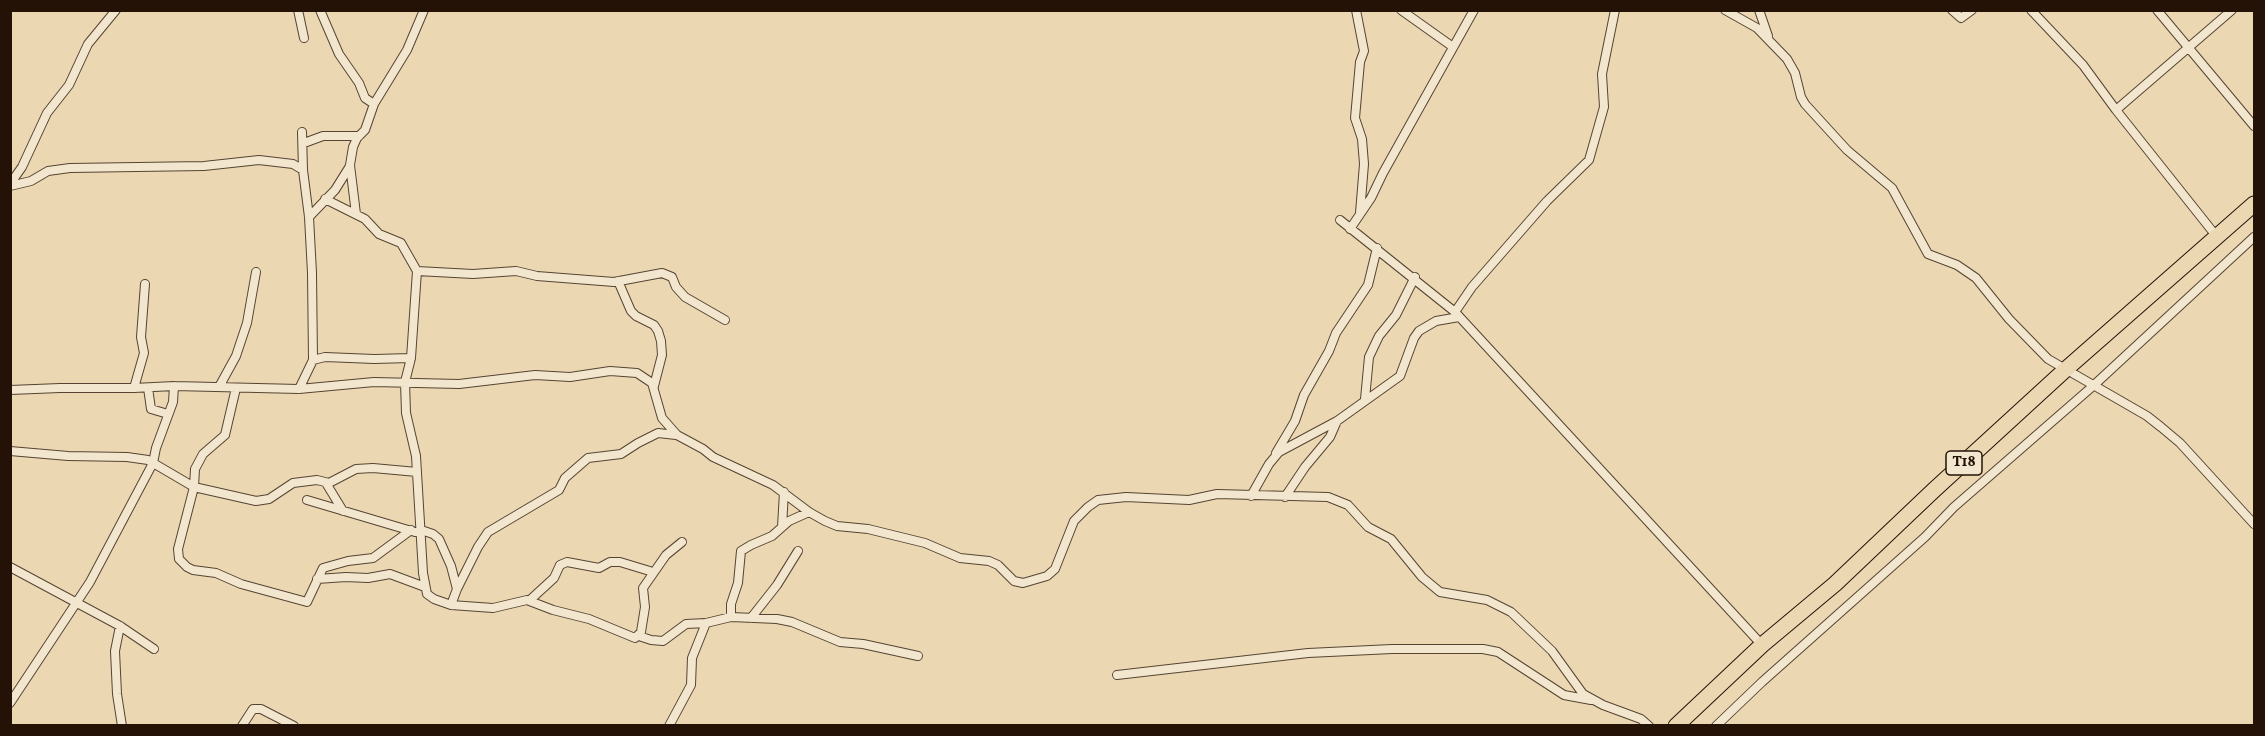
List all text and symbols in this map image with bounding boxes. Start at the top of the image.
road number: T18 [1946,451,1982,475]

